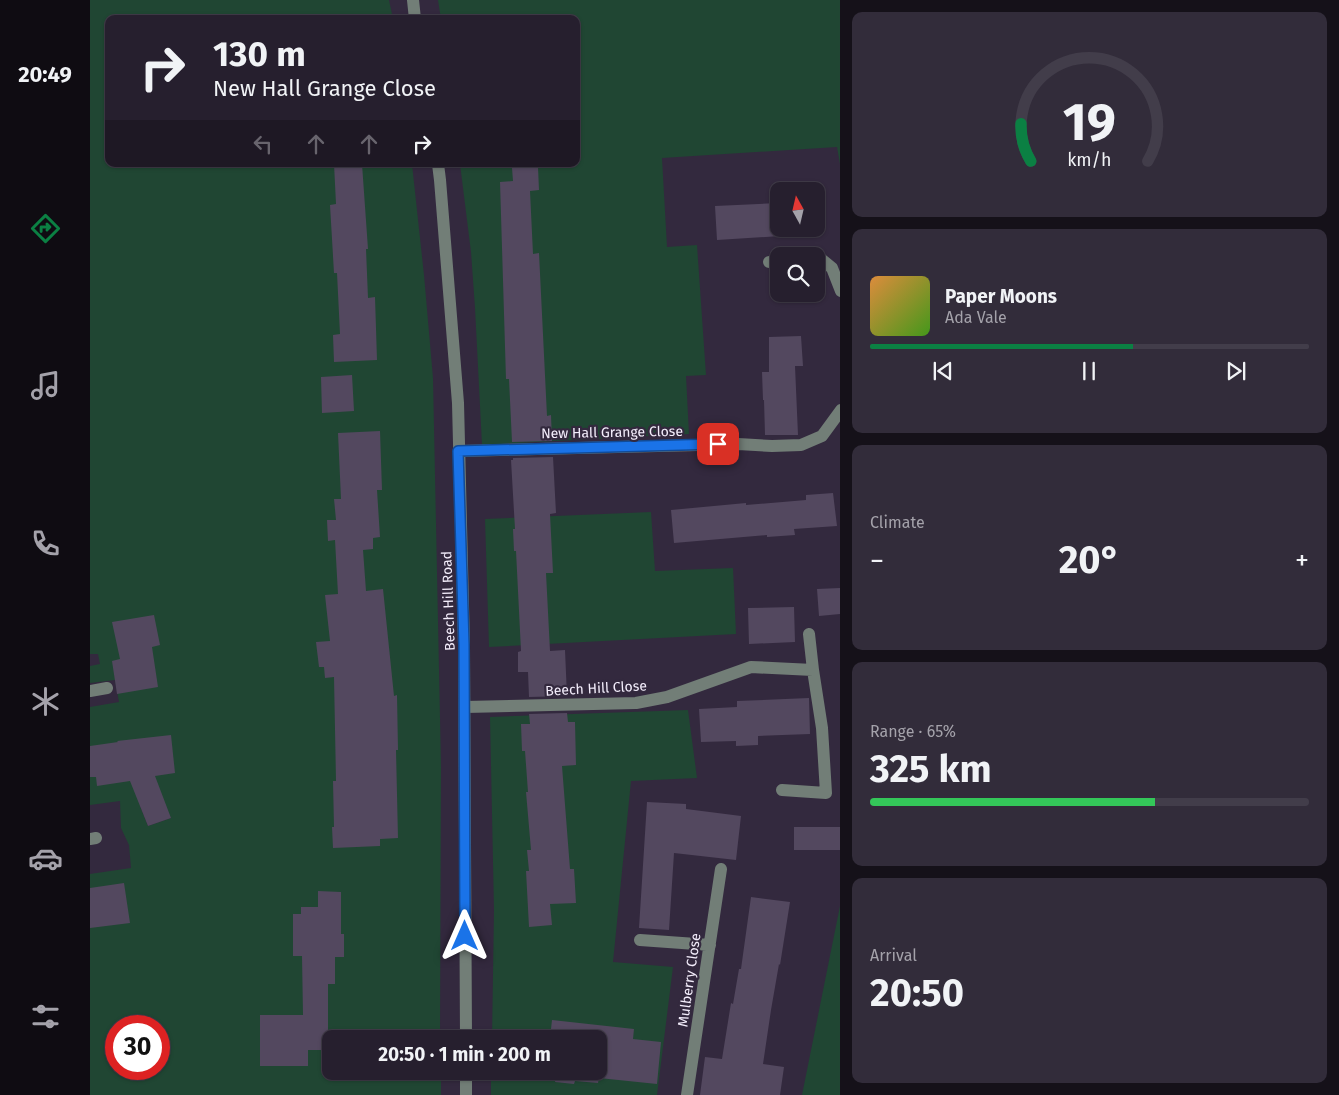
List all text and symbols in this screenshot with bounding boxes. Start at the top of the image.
text: 130 m [213,33,306,75]
icon: right [130,35,195,100]
text: 20:49 [18,61,72,88]
text: New Hall Grange Close [213,75,436,102]
text: 19 [1063,91,1116,154]
icon: left [249,130,277,158]
icon: ahead [302,130,330,158]
icon: ahead [355,130,383,158]
icon: right [408,130,436,158]
text: km/h [1067,149,1112,171]
north arrow [770,182,825,238]
map controls [770,182,825,302]
icon: directions [28,211,63,246]
button: search [770,247,825,302]
text: Paper Moons [945,285,1057,308]
text: Ada Vale [945,308,1007,327]
icon: previous [929,357,957,385]
icon: pause [1075,357,1103,385]
icon: next [1222,357,1250,385]
icon: music [28,368,63,403]
street label: New Hall Grange Close [541,423,683,442]
pin [697,423,739,465]
icon: arrive [704,430,732,458]
text: Climate [870,513,925,532]
icon: phone [28,526,63,561]
text: 20° [1059,537,1120,583]
text: − [870,544,884,577]
text: + [1295,544,1309,577]
street label: Beech Hill Road [438,551,459,651]
street label: Beech Hill Close [545,677,647,700]
icon: climate [28,684,63,719]
text: Range · 65% [870,722,956,741]
text: 325 km [870,746,992,792]
icon: car [28,841,63,876]
position arrow [438,909,490,961]
street label: Mulberry Close [674,932,704,1028]
text: Arrival [870,946,917,965]
text: 20:50 [870,970,964,1016]
icon: filters [28,999,63,1034]
speed limit sign: 30 [105,1015,170,1080]
text: 20:50 · 1 min · 200 m [378,1043,551,1066]

